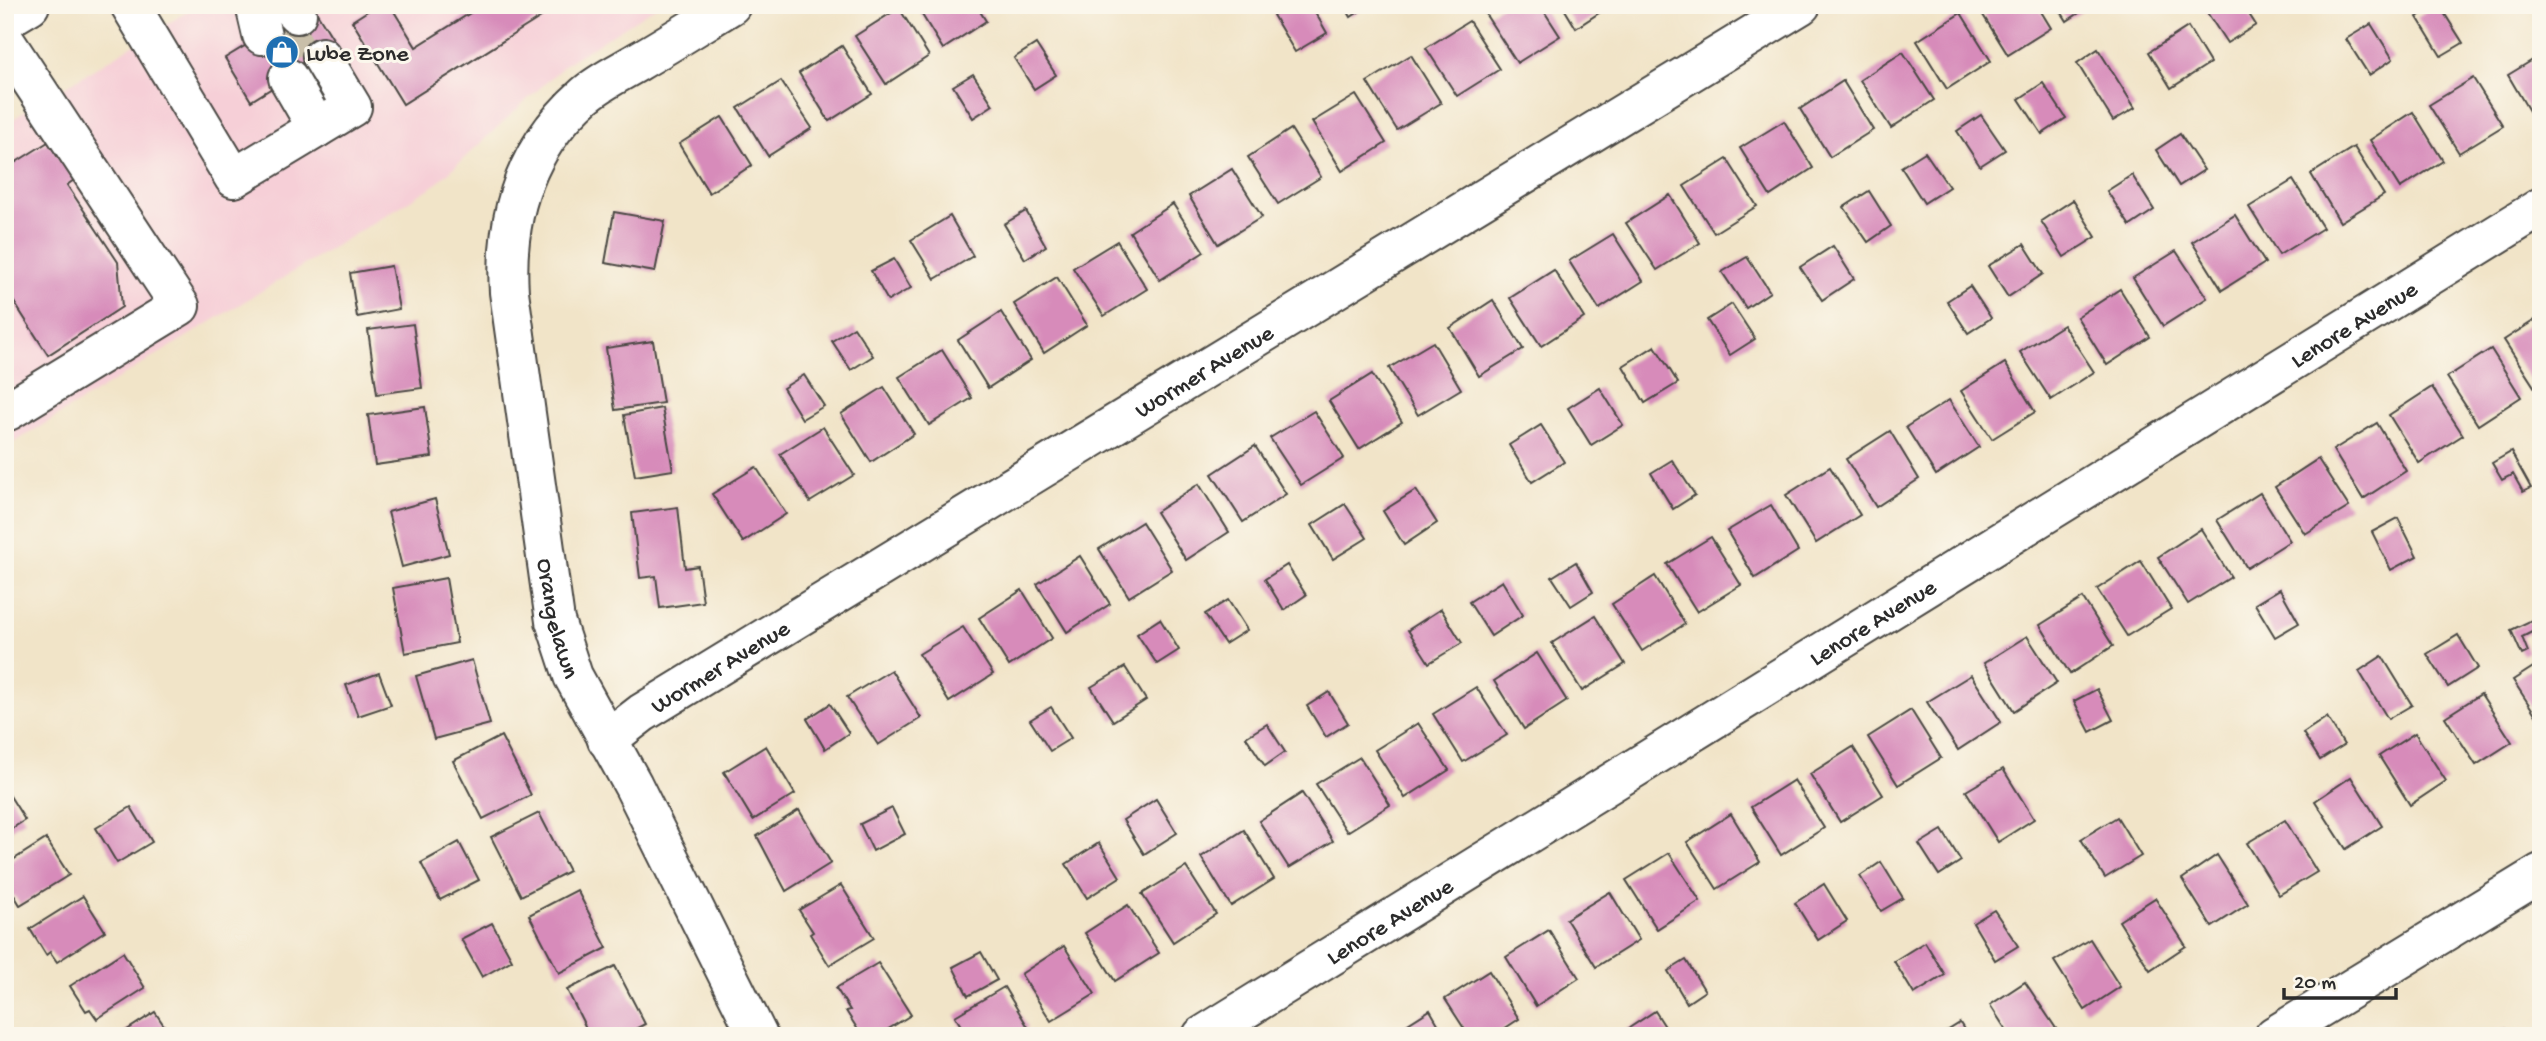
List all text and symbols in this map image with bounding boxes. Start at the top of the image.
shop icon: Lube Zone [263,33,301,71]
place label: Lube Zone [306,41,409,70]
street label: Lenore Avenue [2286,276,2424,376]
street label: Wormer Avenue [1131,319,1280,426]
street label: Orangelawn [528,557,584,683]
street label: Lenore Avenue [1805,574,1943,674]
street label: Wormer Avenue [647,615,796,722]
street label: Lenore Avenue [1322,873,1460,973]
scale bar [2284,957,2396,1001]
text: 20 m [2294,972,2336,997]

